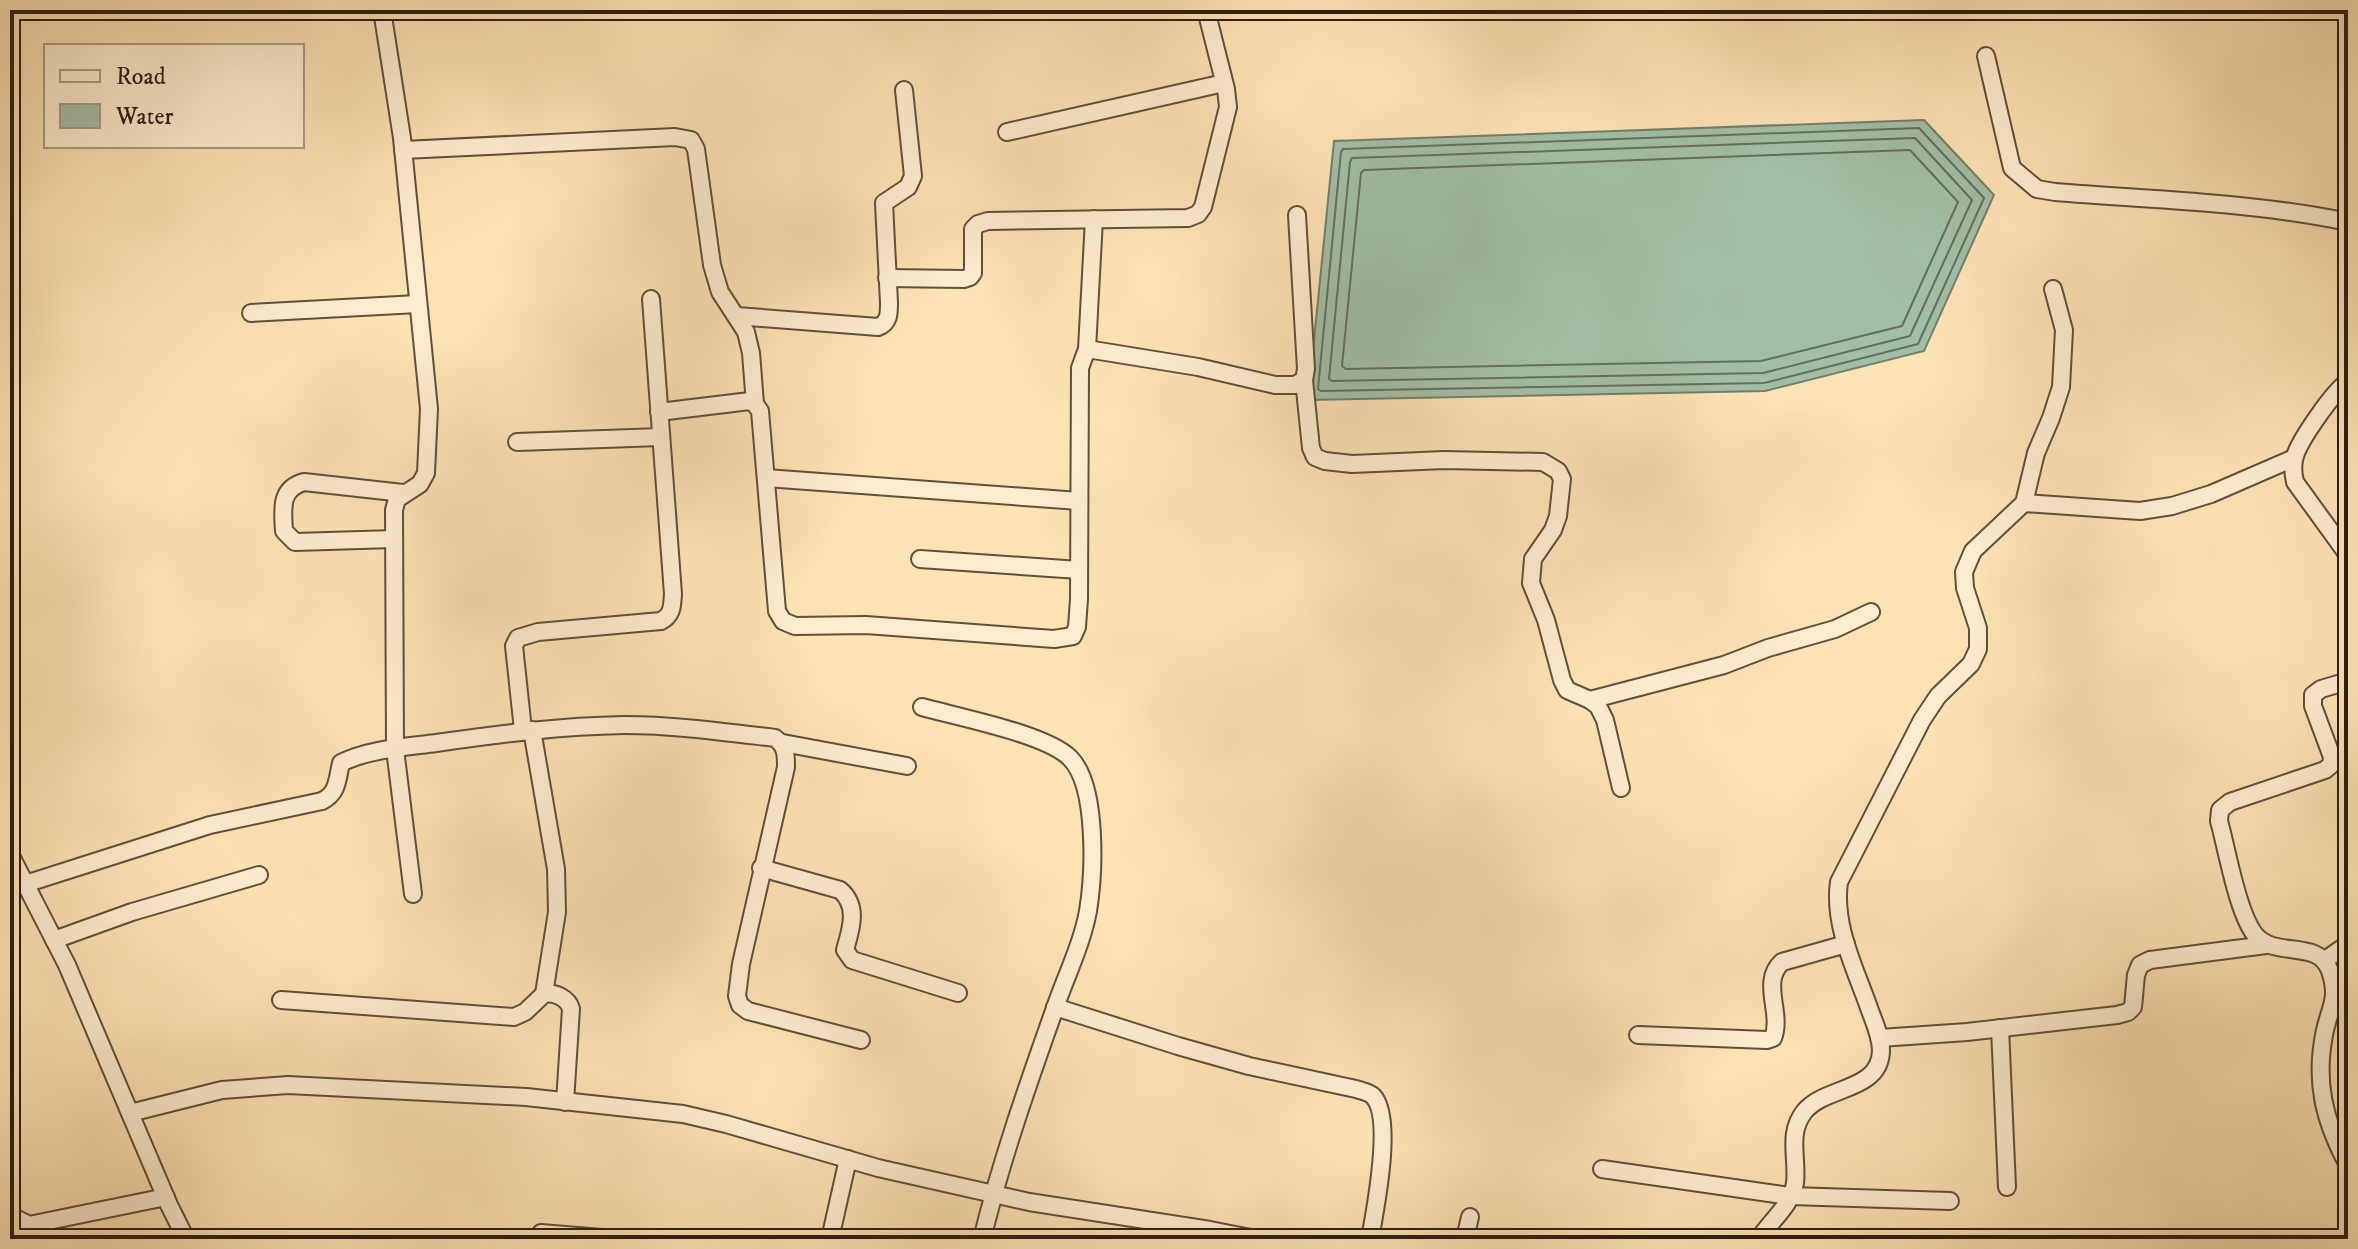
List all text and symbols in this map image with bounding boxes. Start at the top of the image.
legend [44,44,304,148]
text: Road [116,62,166,92]
text: Water [115,102,173,132]

